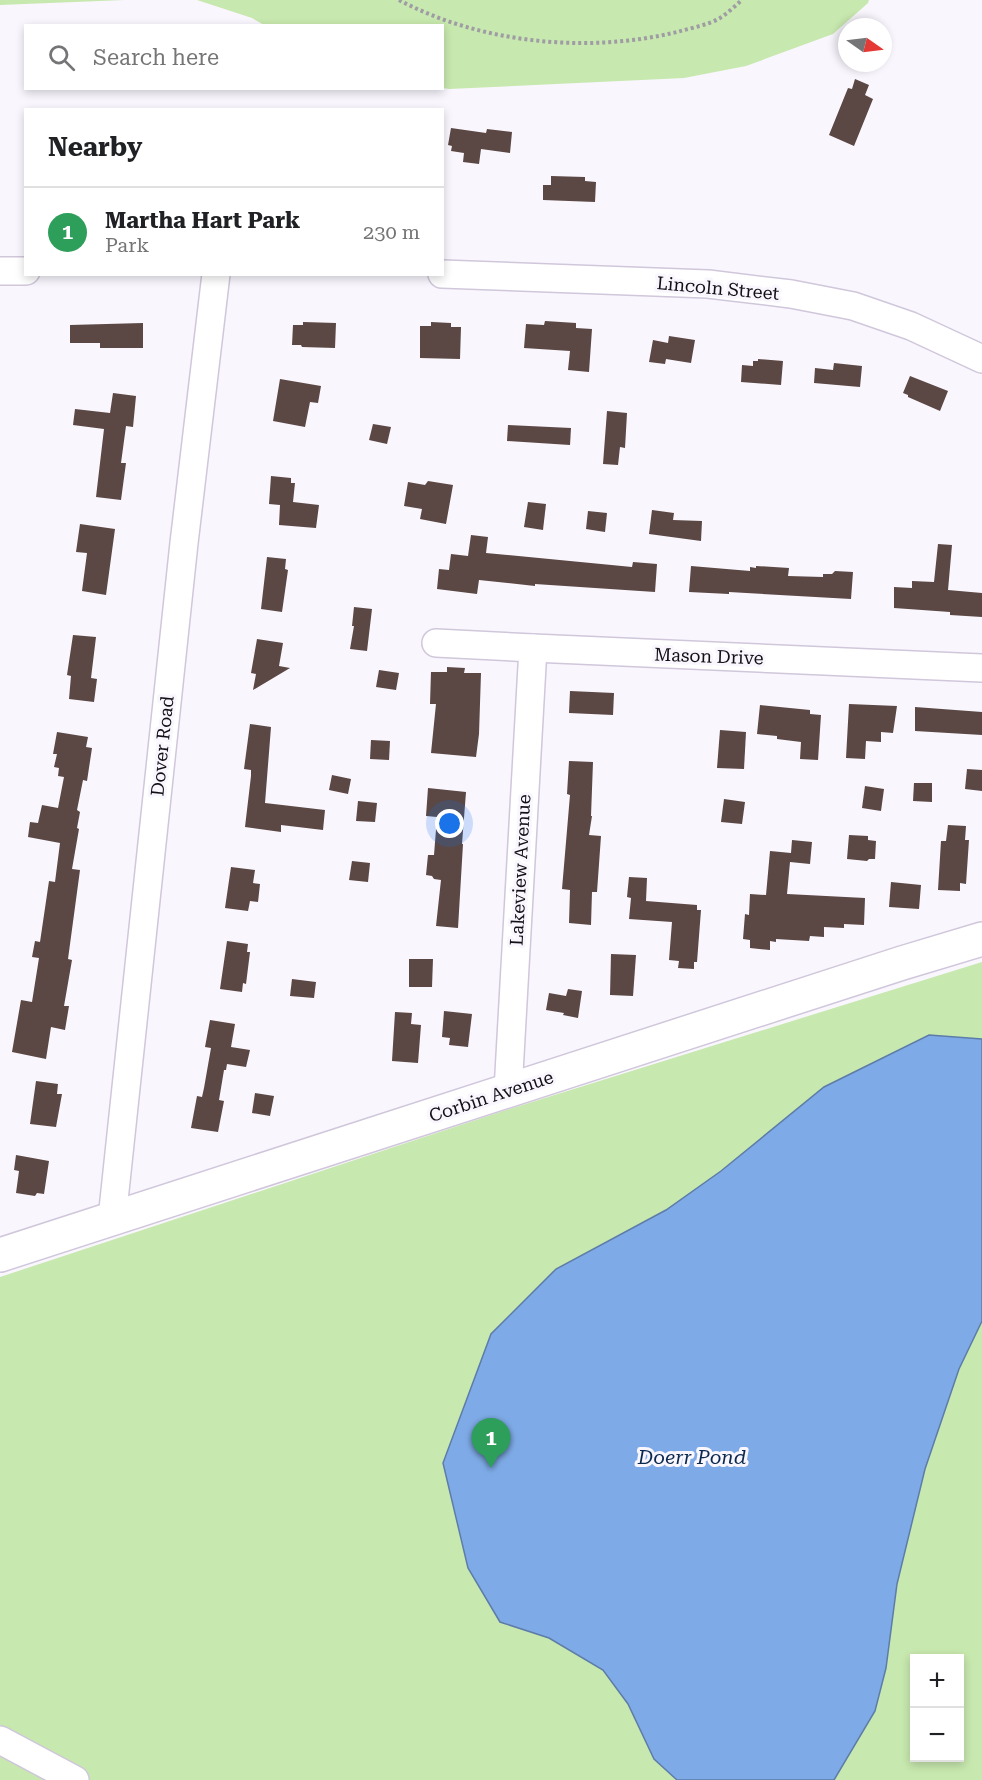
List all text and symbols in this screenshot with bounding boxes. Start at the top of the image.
north arrow [838,18,892,72]
search box [24,24,444,90]
icon: search [45,41,78,74]
text: Search here [93,45,219,70]
text: Nearby [48,132,142,162]
text: Martha Hart Park [105,208,300,233]
text: 1 [62,220,73,244]
text: 230 m [363,220,420,244]
text: Park [105,233,149,257]
street label: Lincoln Street [656,272,780,304]
street label: Mason Drive [654,644,764,668]
street label: Dover Road [146,694,178,797]
street label: Lakeview Avenue [506,794,534,946]
your location [435,809,464,838]
street label: Corbin Avenue [426,1066,556,1126]
pin: 1 [472,1418,510,1468]
water label: Doerr Pond [637,1445,746,1469]
map controls [910,1654,964,1762]
button: + [910,1654,964,1708]
button: − [910,1708,964,1762]

